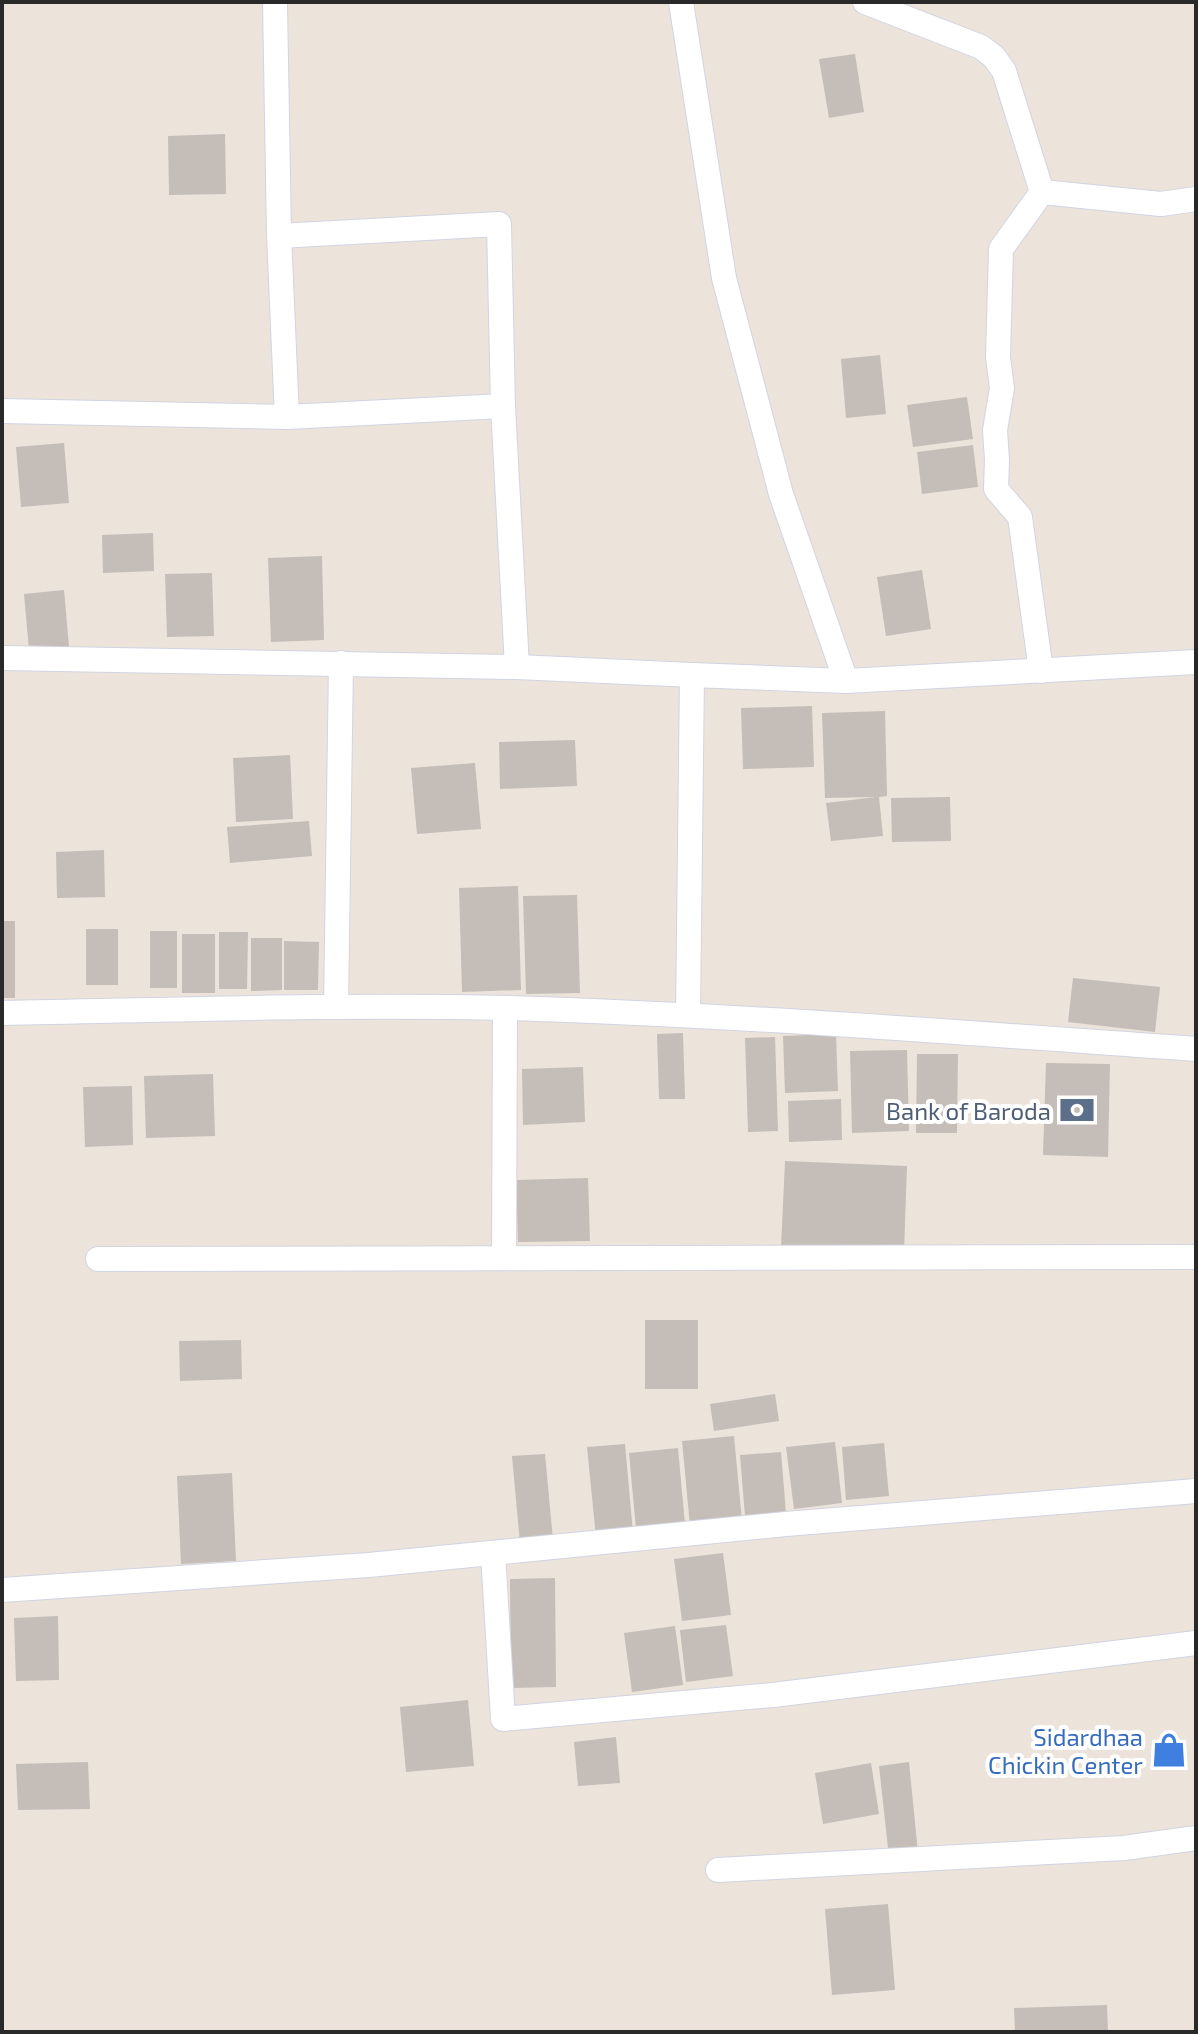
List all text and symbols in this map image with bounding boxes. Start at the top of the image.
bank icon: Bank of Baroda [1058,1091,1096,1129]
place label: Bank of Baroda [886,1096,1051,1125]
place label: Sidardhaa Chickin Center [988,1722,1143,1779]
shop icon: Sidardhaa Chickin Center [1150,1731,1188,1769]

